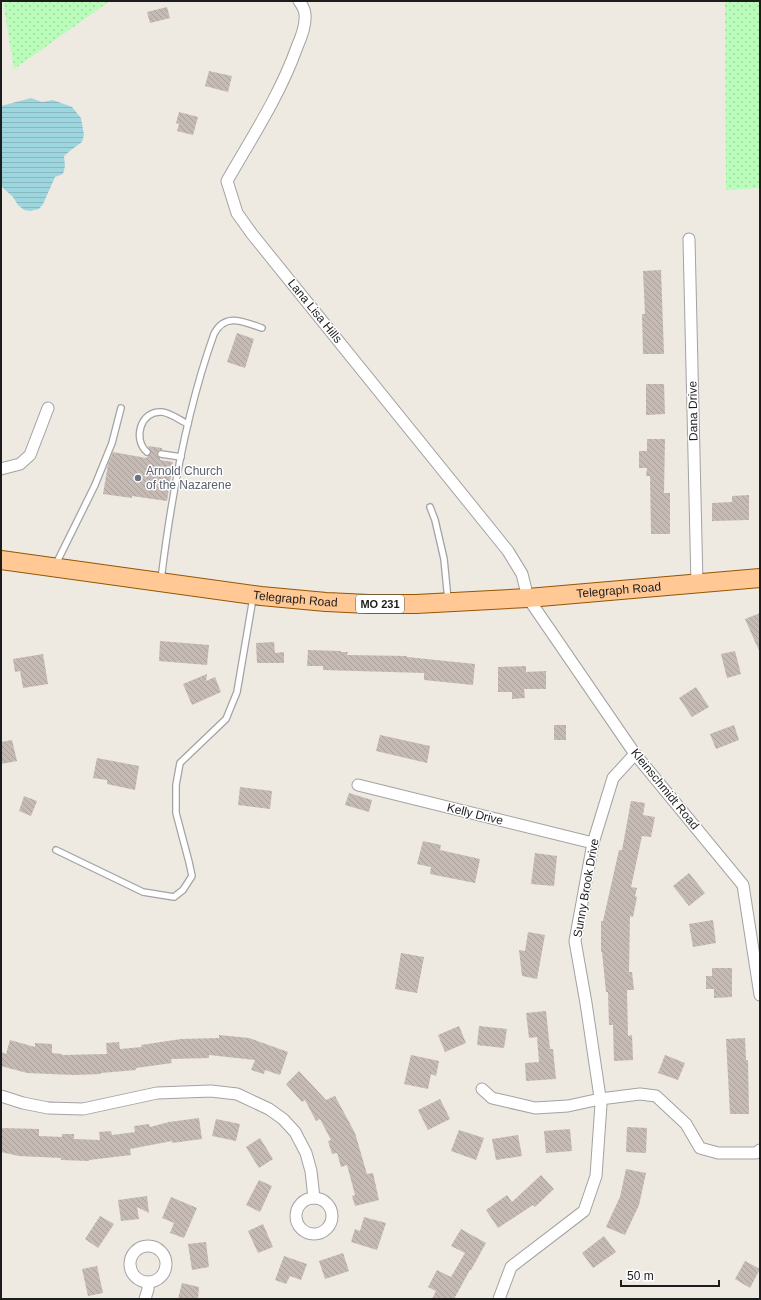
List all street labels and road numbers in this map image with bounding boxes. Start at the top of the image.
street label: Lana Lisa Hills [285,276,345,346]
street label: Dana Drive [685,381,701,441]
street label: Telegraph Road [576,580,662,601]
street label: Telegraph Road [252,588,338,610]
road number: MO 231 [356,595,404,613]
street label: Kleinschmidt Road [628,746,702,832]
street label: Kelly Drive [445,800,505,828]
street label: Sunny Brook Drive [570,837,602,938]

